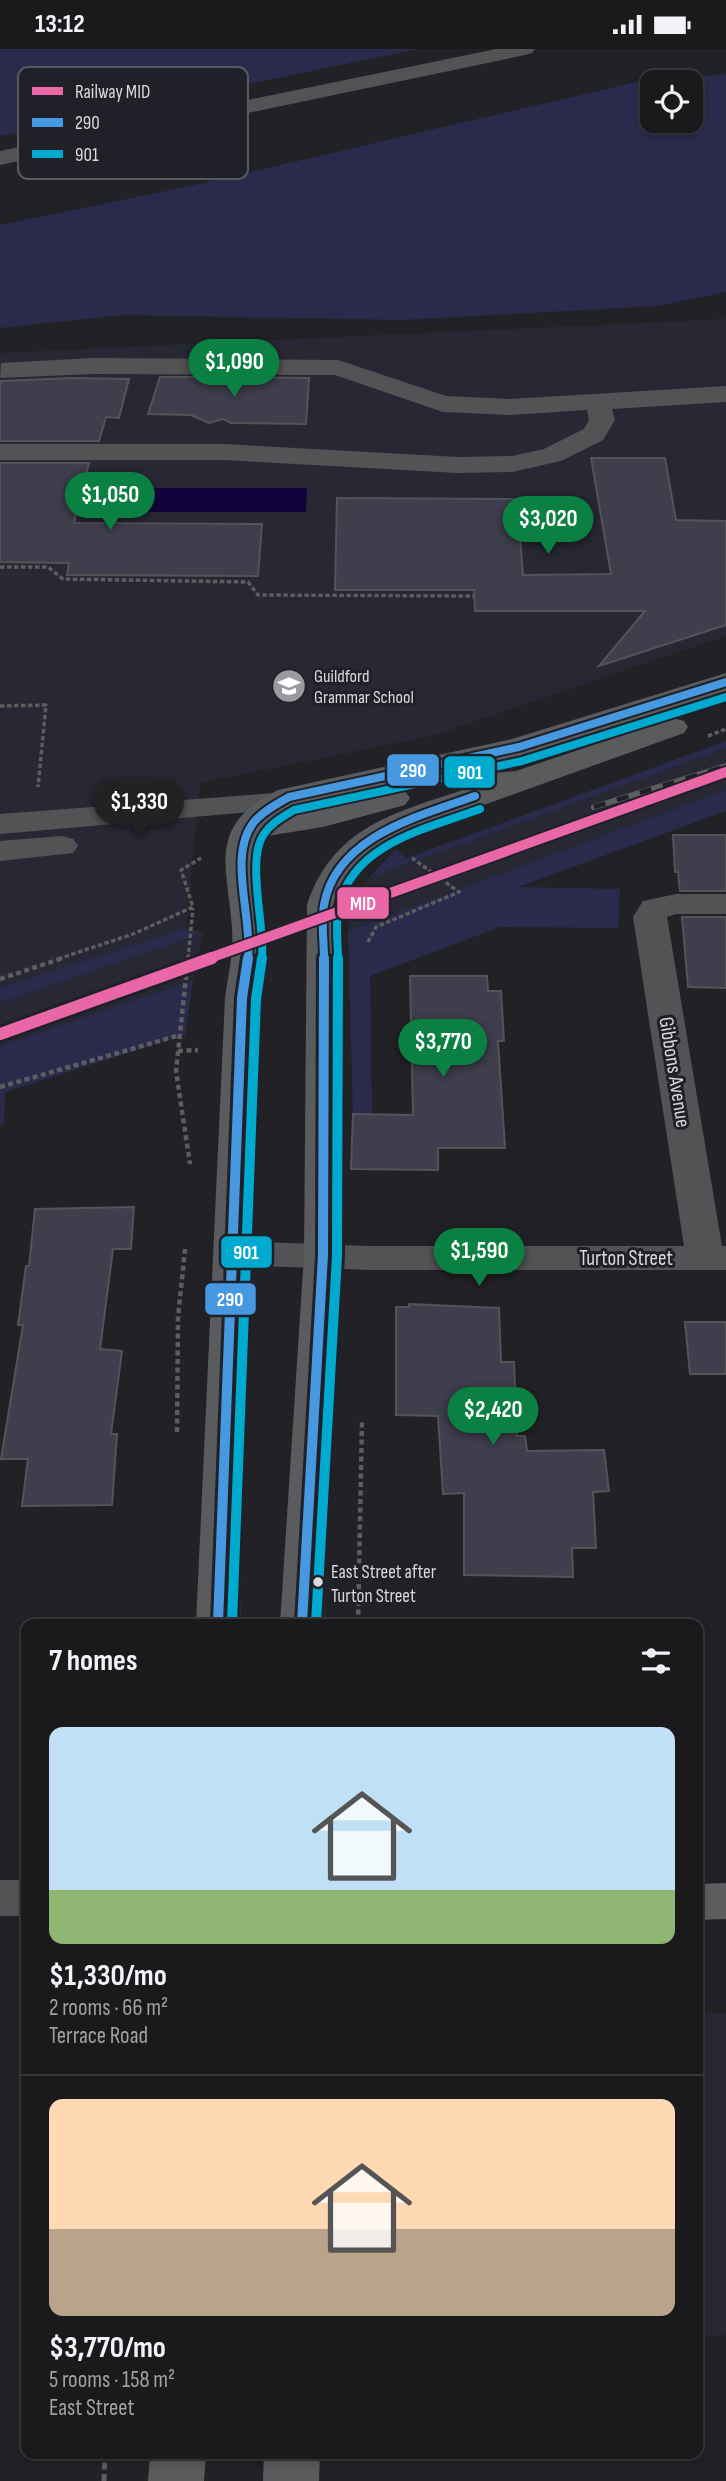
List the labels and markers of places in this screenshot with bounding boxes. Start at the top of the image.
pin: $1,090 [177,339,291,399]
pin: $1,050 [53,473,167,532]
pin: $3,020 [491,497,605,556]
place label: Guildford Grammar School [314,666,414,708]
school or university icon: Guildford Grammar School [270,667,308,705]
pin: $1,330 [82,779,196,839]
pin: $3,770 [386,1019,500,1079]
pin: $1,590 [422,1229,536,1288]
pin: $2,420 [436,1387,550,1447]
place label: East Street after Turton Street [331,1561,437,1608]
marker: East Street after Turton Street [311,1575,325,1589]

